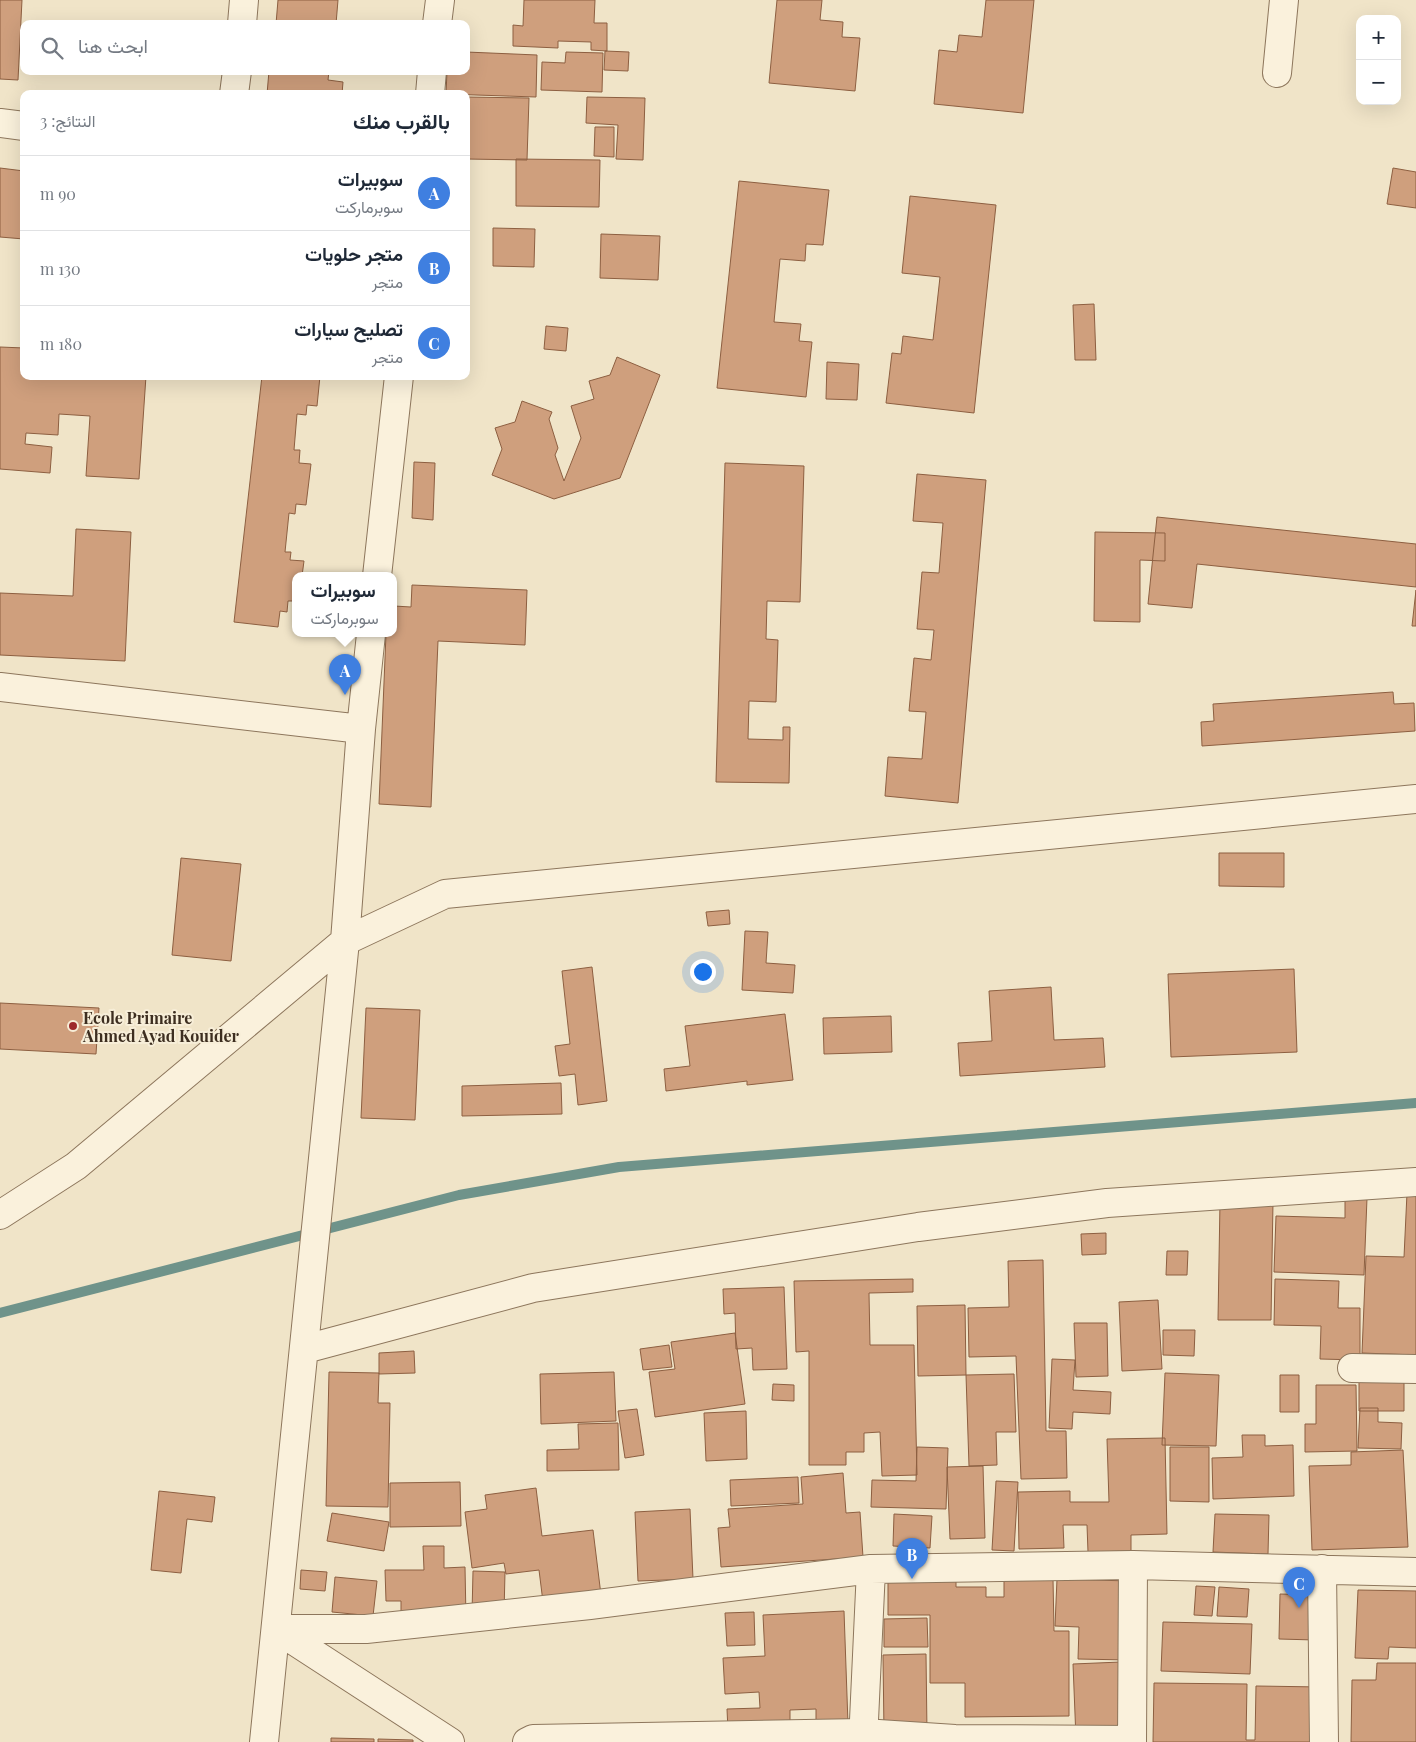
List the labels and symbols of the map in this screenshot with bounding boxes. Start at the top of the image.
pin: A [329,654,361,695]
your location [690,959,716,985]
place label: Ecole Primaire Ahmed Ayad Kouider [82,1007,239,1046]
marker: Ecole Primaire Ahmed Ayad Kouider [67,1020,79,1032]
pin: B [896,1538,928,1579]
pin: C [1283,1567,1315,1608]

